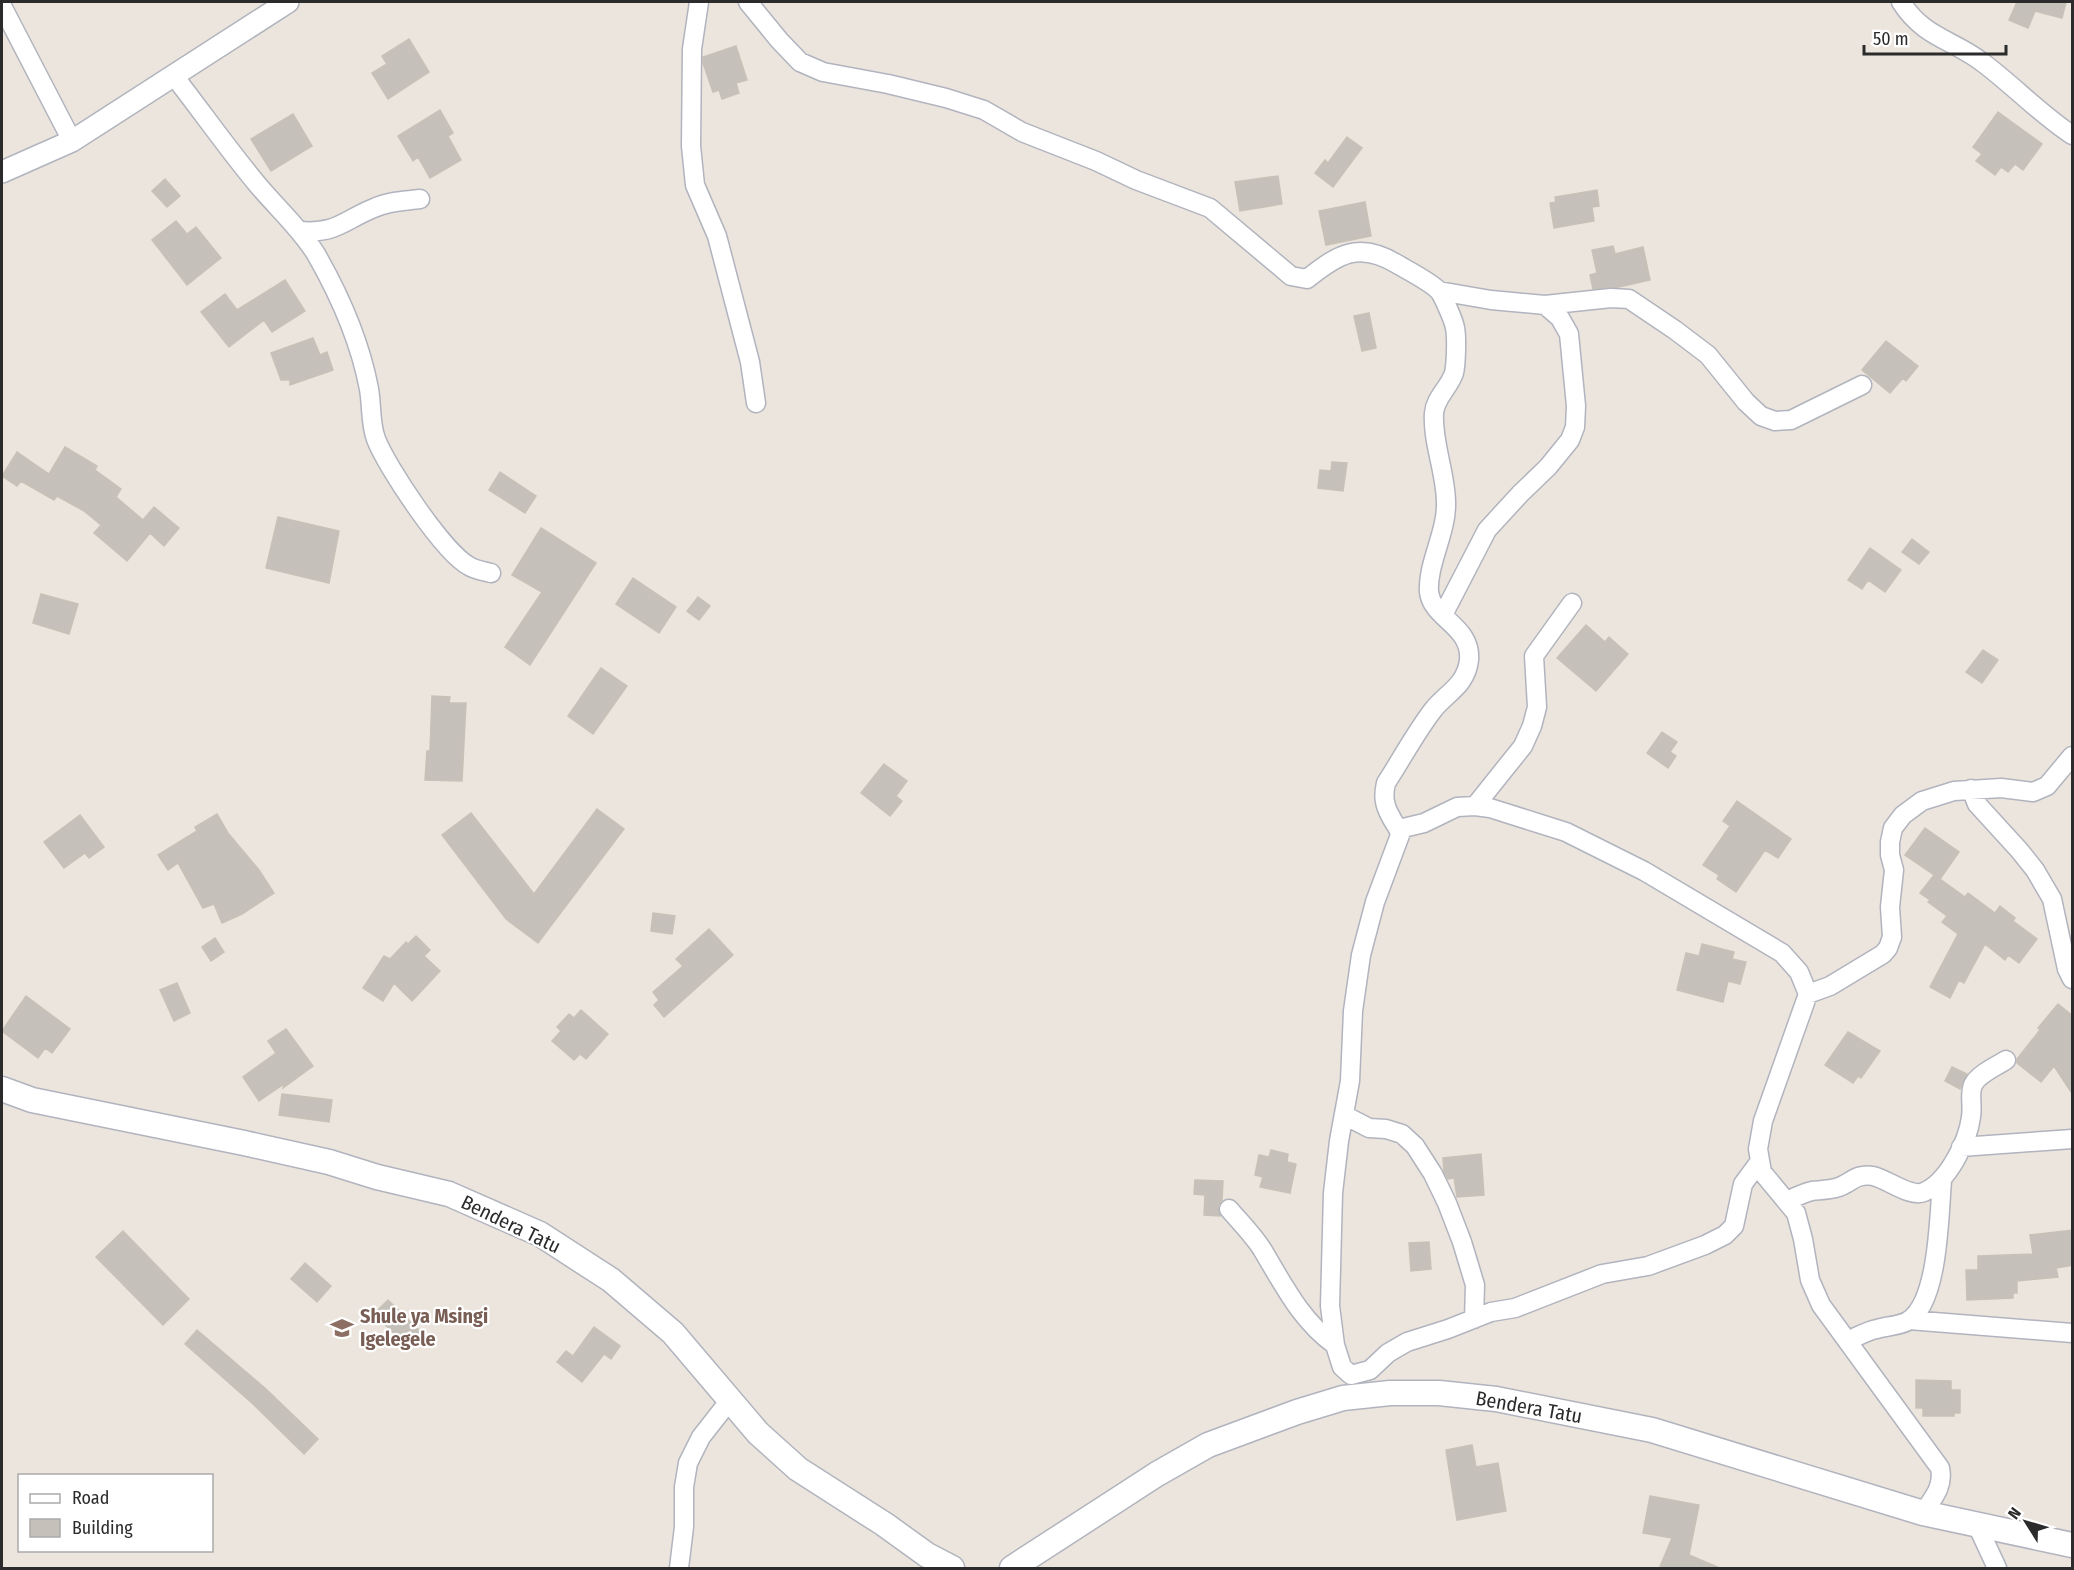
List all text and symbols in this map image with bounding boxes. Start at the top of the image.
scale bar [1864,18,2006,56]
text: 50 m [1873,28,1909,50]
street label: Bendera Tatu [457,1190,565,1258]
place label: Shule ya Msingi Igelegele [360,1304,488,1351]
school or university icon: Shule ya Msingi Igelegele [329,1315,355,1341]
street label: Bendera Tatu [1474,1386,1584,1428]
legend [18,1474,213,1552]
text: Road [72,1487,109,1509]
north arrow [1996,1492,2056,1552]
text: N [2004,1504,2025,1523]
text: Building [72,1517,133,1539]

